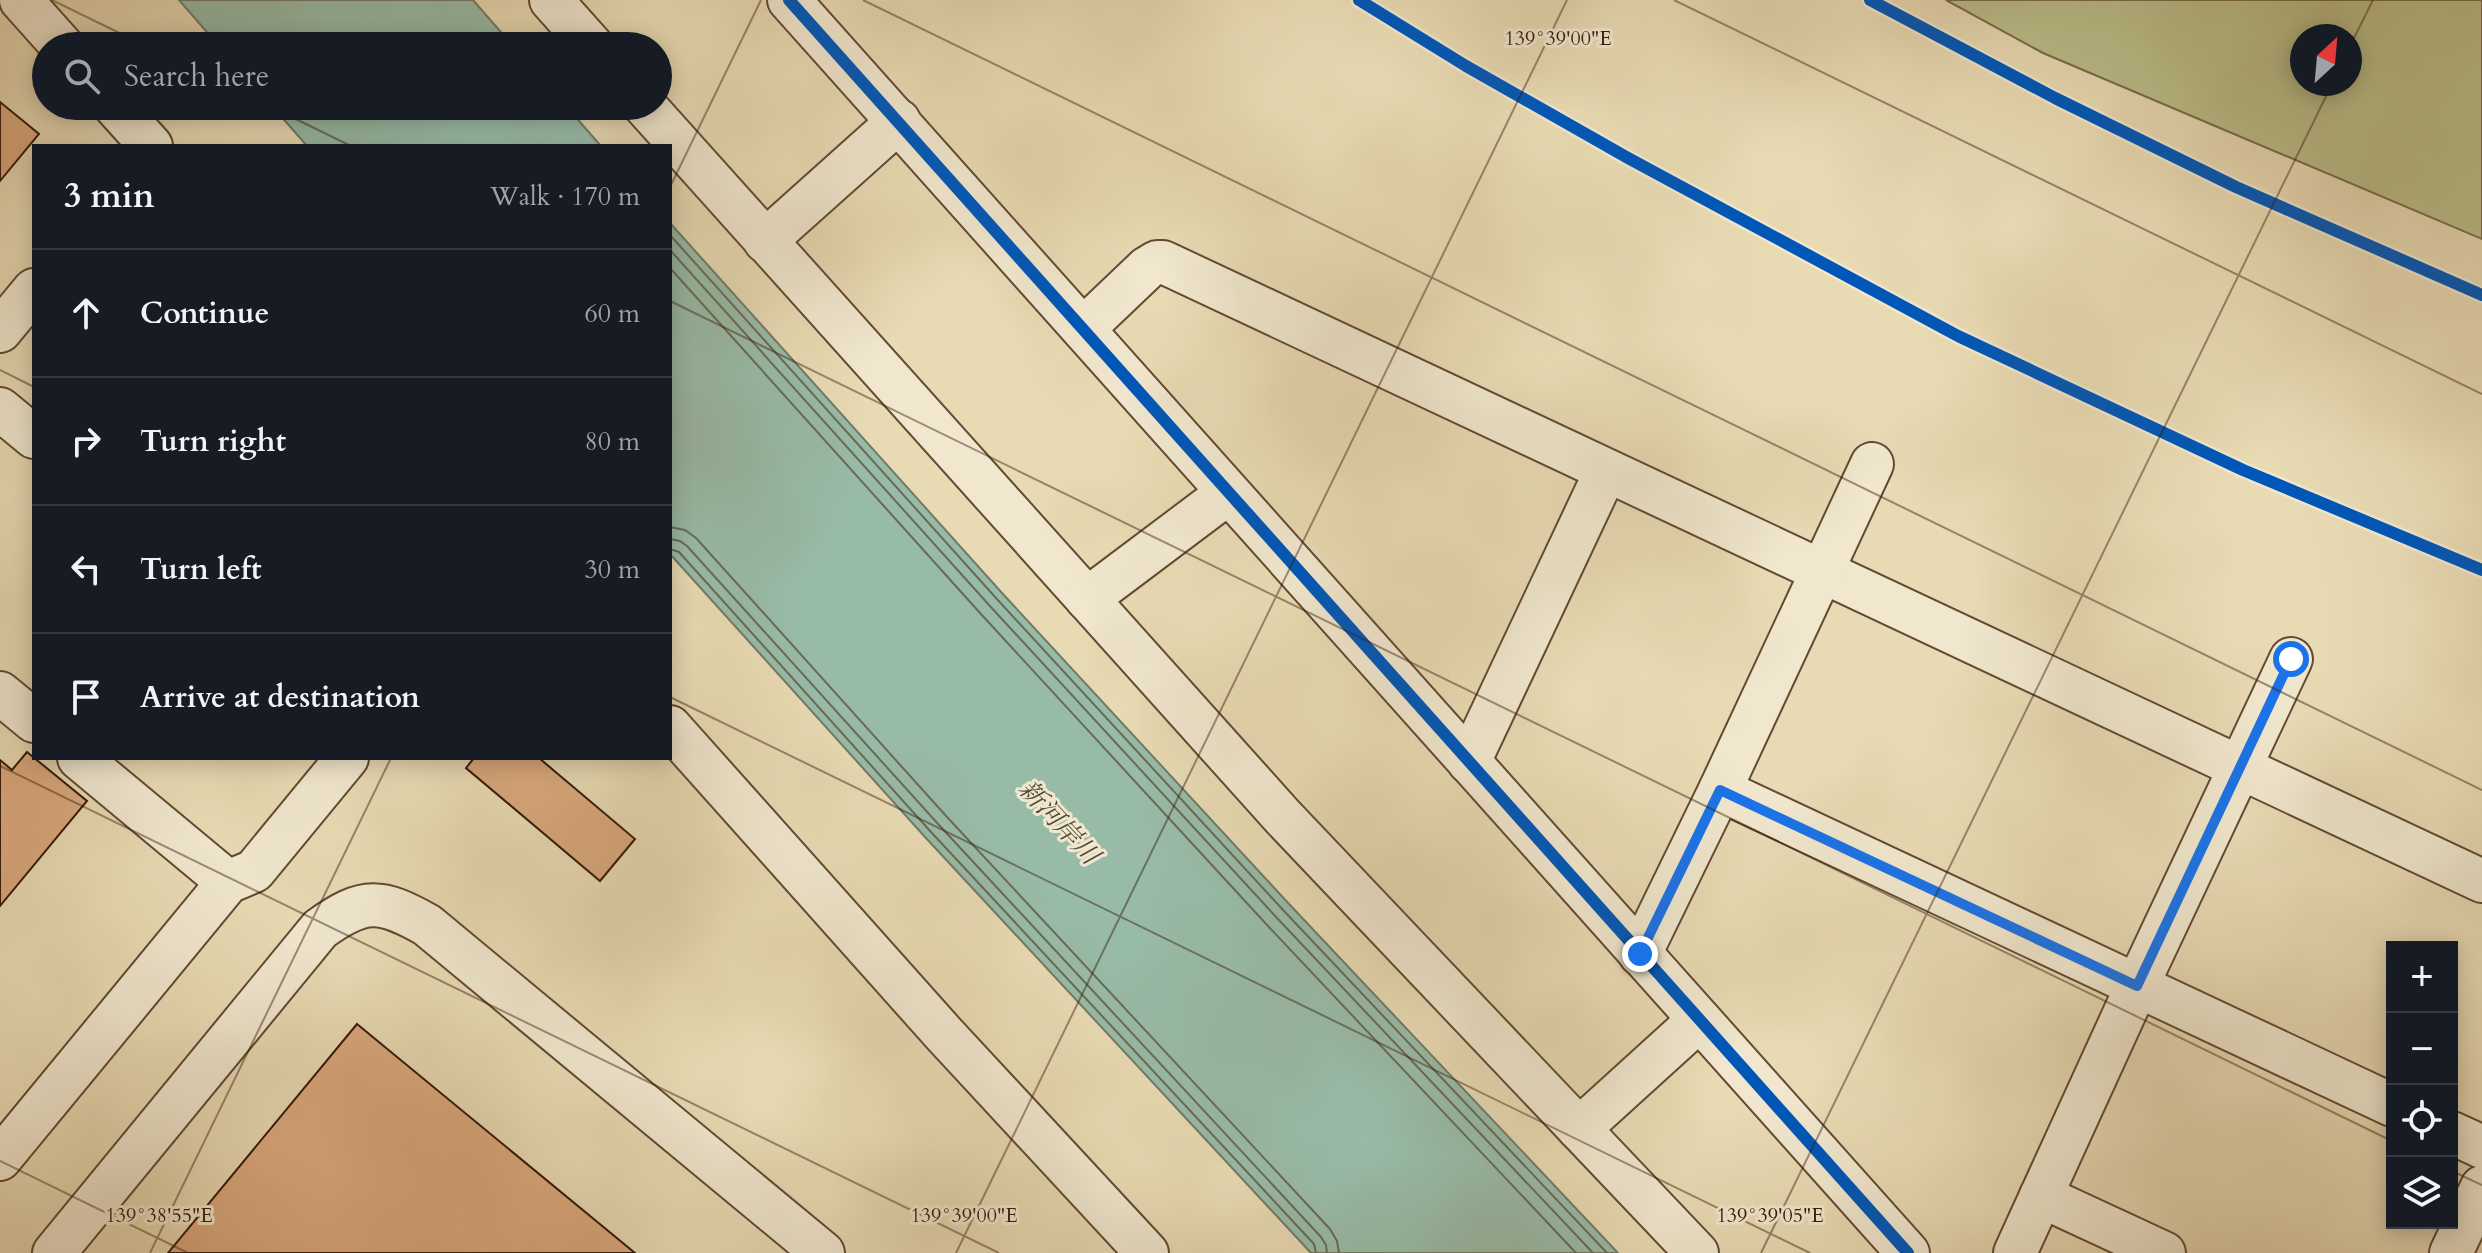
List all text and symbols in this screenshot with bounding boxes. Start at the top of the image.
north arrow [2290,24,2362,96]
text: 139°39'00"E [1505,25,1611,52]
search box [32,32,672,120]
icon: search [60,54,104,98]
text: Search here [124,56,269,97]
text: 3 min [64,173,155,219]
text: Walk · 170 m [490,179,640,214]
icon: ahead [64,291,108,335]
text: Continue [140,293,269,334]
text: 60 m [584,296,640,331]
icon: right [64,419,108,463]
text: Turn right [140,421,286,462]
text: 80 m [584,424,640,459]
icon: left [64,547,108,591]
text: Turn left [140,549,262,590]
text: 30 m [584,552,640,587]
route start [2273,641,2309,677]
icon: arrive [64,675,108,719]
text: Arrive at destination [140,677,420,718]
water label: 新河岸川 [1011,772,1109,874]
route end [1622,936,1658,972]
map controls [2386,941,2458,1229]
button: + [2386,941,2458,1013]
button: − [2386,1013,2458,1085]
button: locate [2386,1085,2458,1157]
button: layers [2386,1157,2458,1229]
text: 139°38'55"E [106,1202,212,1229]
text: 139°39'00"E [911,1202,1017,1229]
text: 139°39'05"E [1717,1202,1823,1229]

